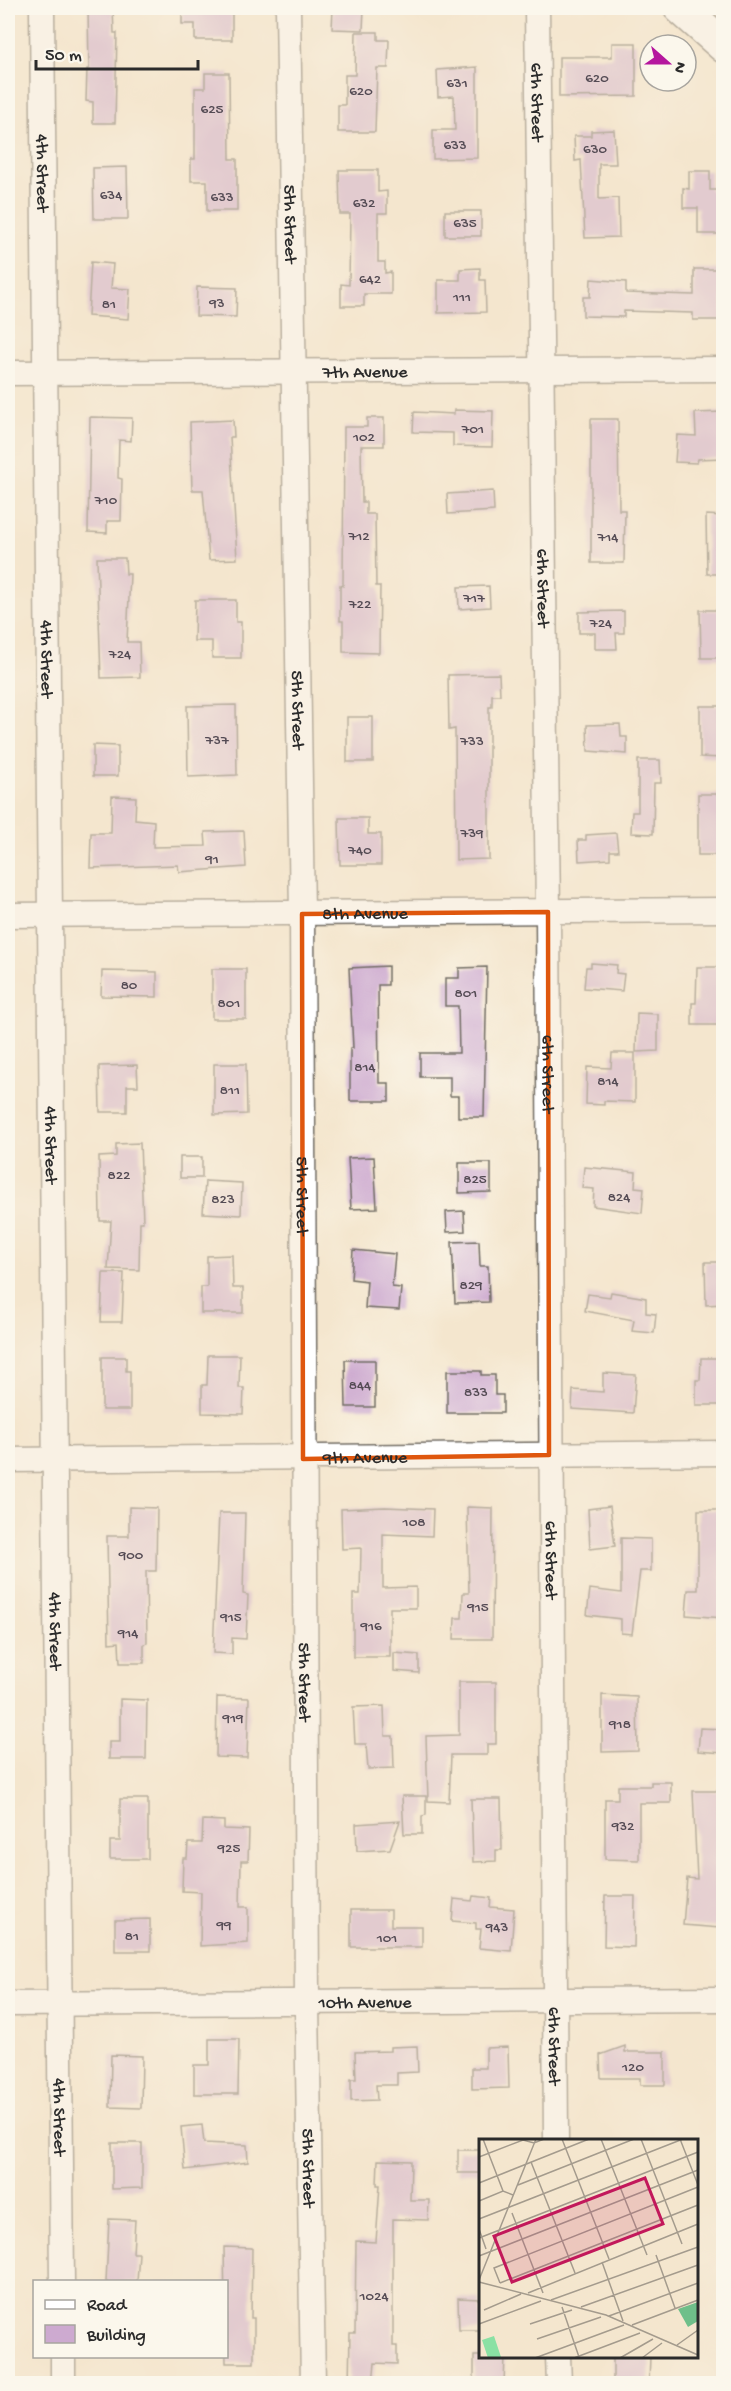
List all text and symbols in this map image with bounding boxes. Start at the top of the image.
scale bar [36,33,198,71]
north arrow [638,33,698,93]
text: 50 m [45,46,82,67]
text: N [668,59,689,76]
street label: 6th Street [525,63,547,143]
house number: 620 [585,70,609,88]
house number: 631 [446,75,468,93]
house number: 620 [349,83,373,101]
house number: 625 [201,101,224,119]
street label: 4th Street [30,134,52,214]
house number: 633 [443,137,467,155]
house number: 630 [583,141,607,159]
street label: 5th Street [278,184,300,265]
house number: 634 [100,187,122,205]
house number: 633 [210,189,234,207]
house number: 632 [353,195,375,213]
house number: 635 [453,215,477,233]
house number: 642 [359,271,381,289]
house number: 111 [452,289,471,307]
house number: 93 [208,295,225,313]
house number: 81 [102,296,116,314]
street label: 7th Avenue [322,363,408,384]
house number: 701 [461,421,484,439]
house number: 102 [352,429,375,447]
house number: 710 [94,492,118,510]
house number: 712 [347,528,370,546]
house number: 714 [597,529,618,547]
street label: 6th Street [531,549,553,629]
house number: 717 [462,590,486,608]
house number: 722 [348,596,371,614]
house number: 724 [589,615,612,633]
street label: 4th Street [34,620,56,700]
house number: 724 [108,646,131,664]
street label: 5th Street [285,670,307,751]
house number: 737 [204,732,230,750]
house number: 733 [459,733,484,751]
house number: 739 [459,825,484,843]
house number: 740 [347,842,372,860]
house number: 91 [204,851,219,869]
street label: 8th Avenue [322,904,408,926]
house number: 80 [121,977,138,995]
house number: 801 [455,985,477,1003]
house number: 801 [218,995,240,1013]
street label: 6th Street [536,1035,557,1115]
house number: 814 [354,1059,376,1077]
house number: 814 [597,1073,619,1091]
house number: 811 [220,1082,240,1100]
street label: 4th Street [39,1106,60,1186]
street label: 5th Street [290,1156,311,1237]
house number: 822 [108,1167,130,1185]
house number: 825 [463,1171,487,1189]
house number: 824 [608,1189,630,1207]
house number: 823 [211,1191,235,1209]
house number: 829 [459,1277,483,1295]
house number: 844 [349,1377,371,1395]
house number: 833 [464,1384,488,1402]
street label: 9th Avenue [322,1448,408,1470]
house number: 108 [402,1514,425,1532]
street label: 6th Street [539,1521,560,1601]
house number: 900 [118,1547,144,1565]
street label: 4th Street [43,1592,65,1672]
house number: 915 [466,1599,489,1617]
house number: 915 [219,1609,242,1627]
house number: 916 [359,1618,382,1636]
house number: 914 [117,1625,138,1643]
street label: 5th Street [292,1642,314,1723]
house number: 919 [221,1710,244,1728]
house number: 918 [608,1716,631,1734]
house number: 932 [611,1818,634,1836]
house number: 925 [217,1840,240,1858]
house number: 99 [215,1917,232,1935]
house number: 943 [485,1919,508,1937]
house number: 81 [125,1928,139,1946]
house number: 101 [376,1930,397,1948]
street label: 10th Avenue [317,1993,412,2015]
street label: 6th Street [542,2007,564,2087]
house number: 120 [621,2059,644,2077]
street label: 4th Street [47,2078,69,2158]
street label: 5th Street [296,2128,318,2209]
inset map [479,2139,698,2358]
legend [33,2280,228,2358]
house number: 1024 [358,2288,389,2306]
text: Road [87,2296,128,2317]
text: Building [86,2326,146,2347]

